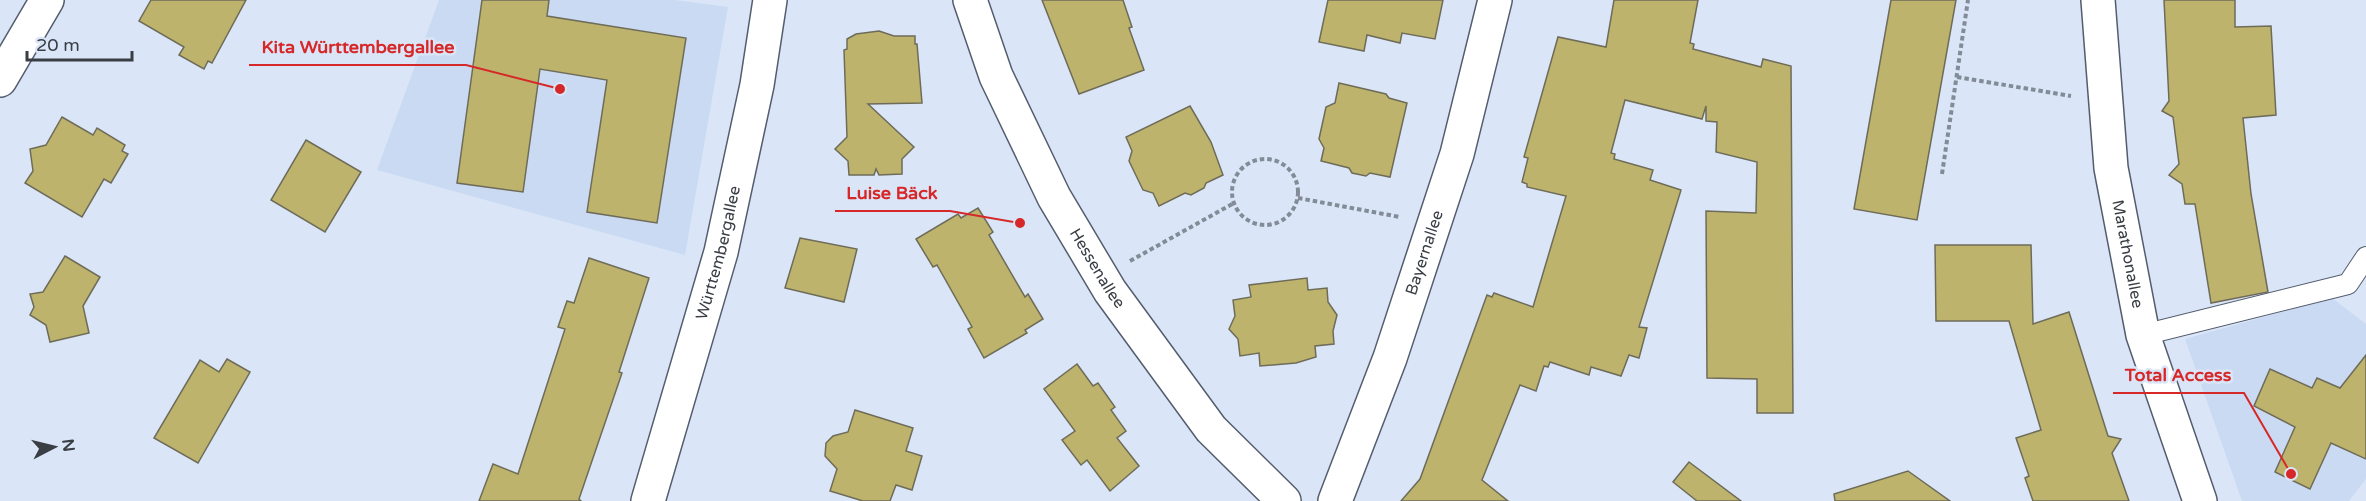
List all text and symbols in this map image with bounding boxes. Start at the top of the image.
scale bar [27,24,132,62]
callout: Kita Württembergallee [249,29,466,65]
text: 20 m [36,34,80,56]
text: Kita Württembergallee [262,36,454,58]
callout: Luise Bäck [835,175,950,211]
text: Luise Bäck [846,182,938,204]
street label: Württembergallee [692,184,745,322]
street label: Marathonallee [2107,198,2148,310]
street label: Bayernallee [1401,208,1448,298]
street label: Hessenallee [1065,225,1129,312]
callout: Total Access [2113,357,2244,393]
text: Total Access [2124,364,2232,386]
north arrow [24,417,84,477]
text: N [57,438,79,453]

